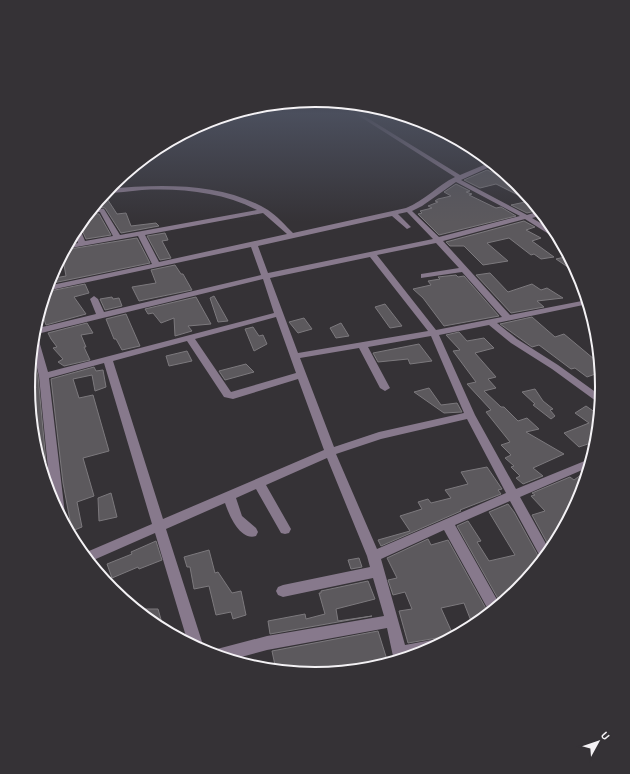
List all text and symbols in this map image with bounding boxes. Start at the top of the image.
north arrow [578,722,618,762]
text: U [599,730,612,742]

